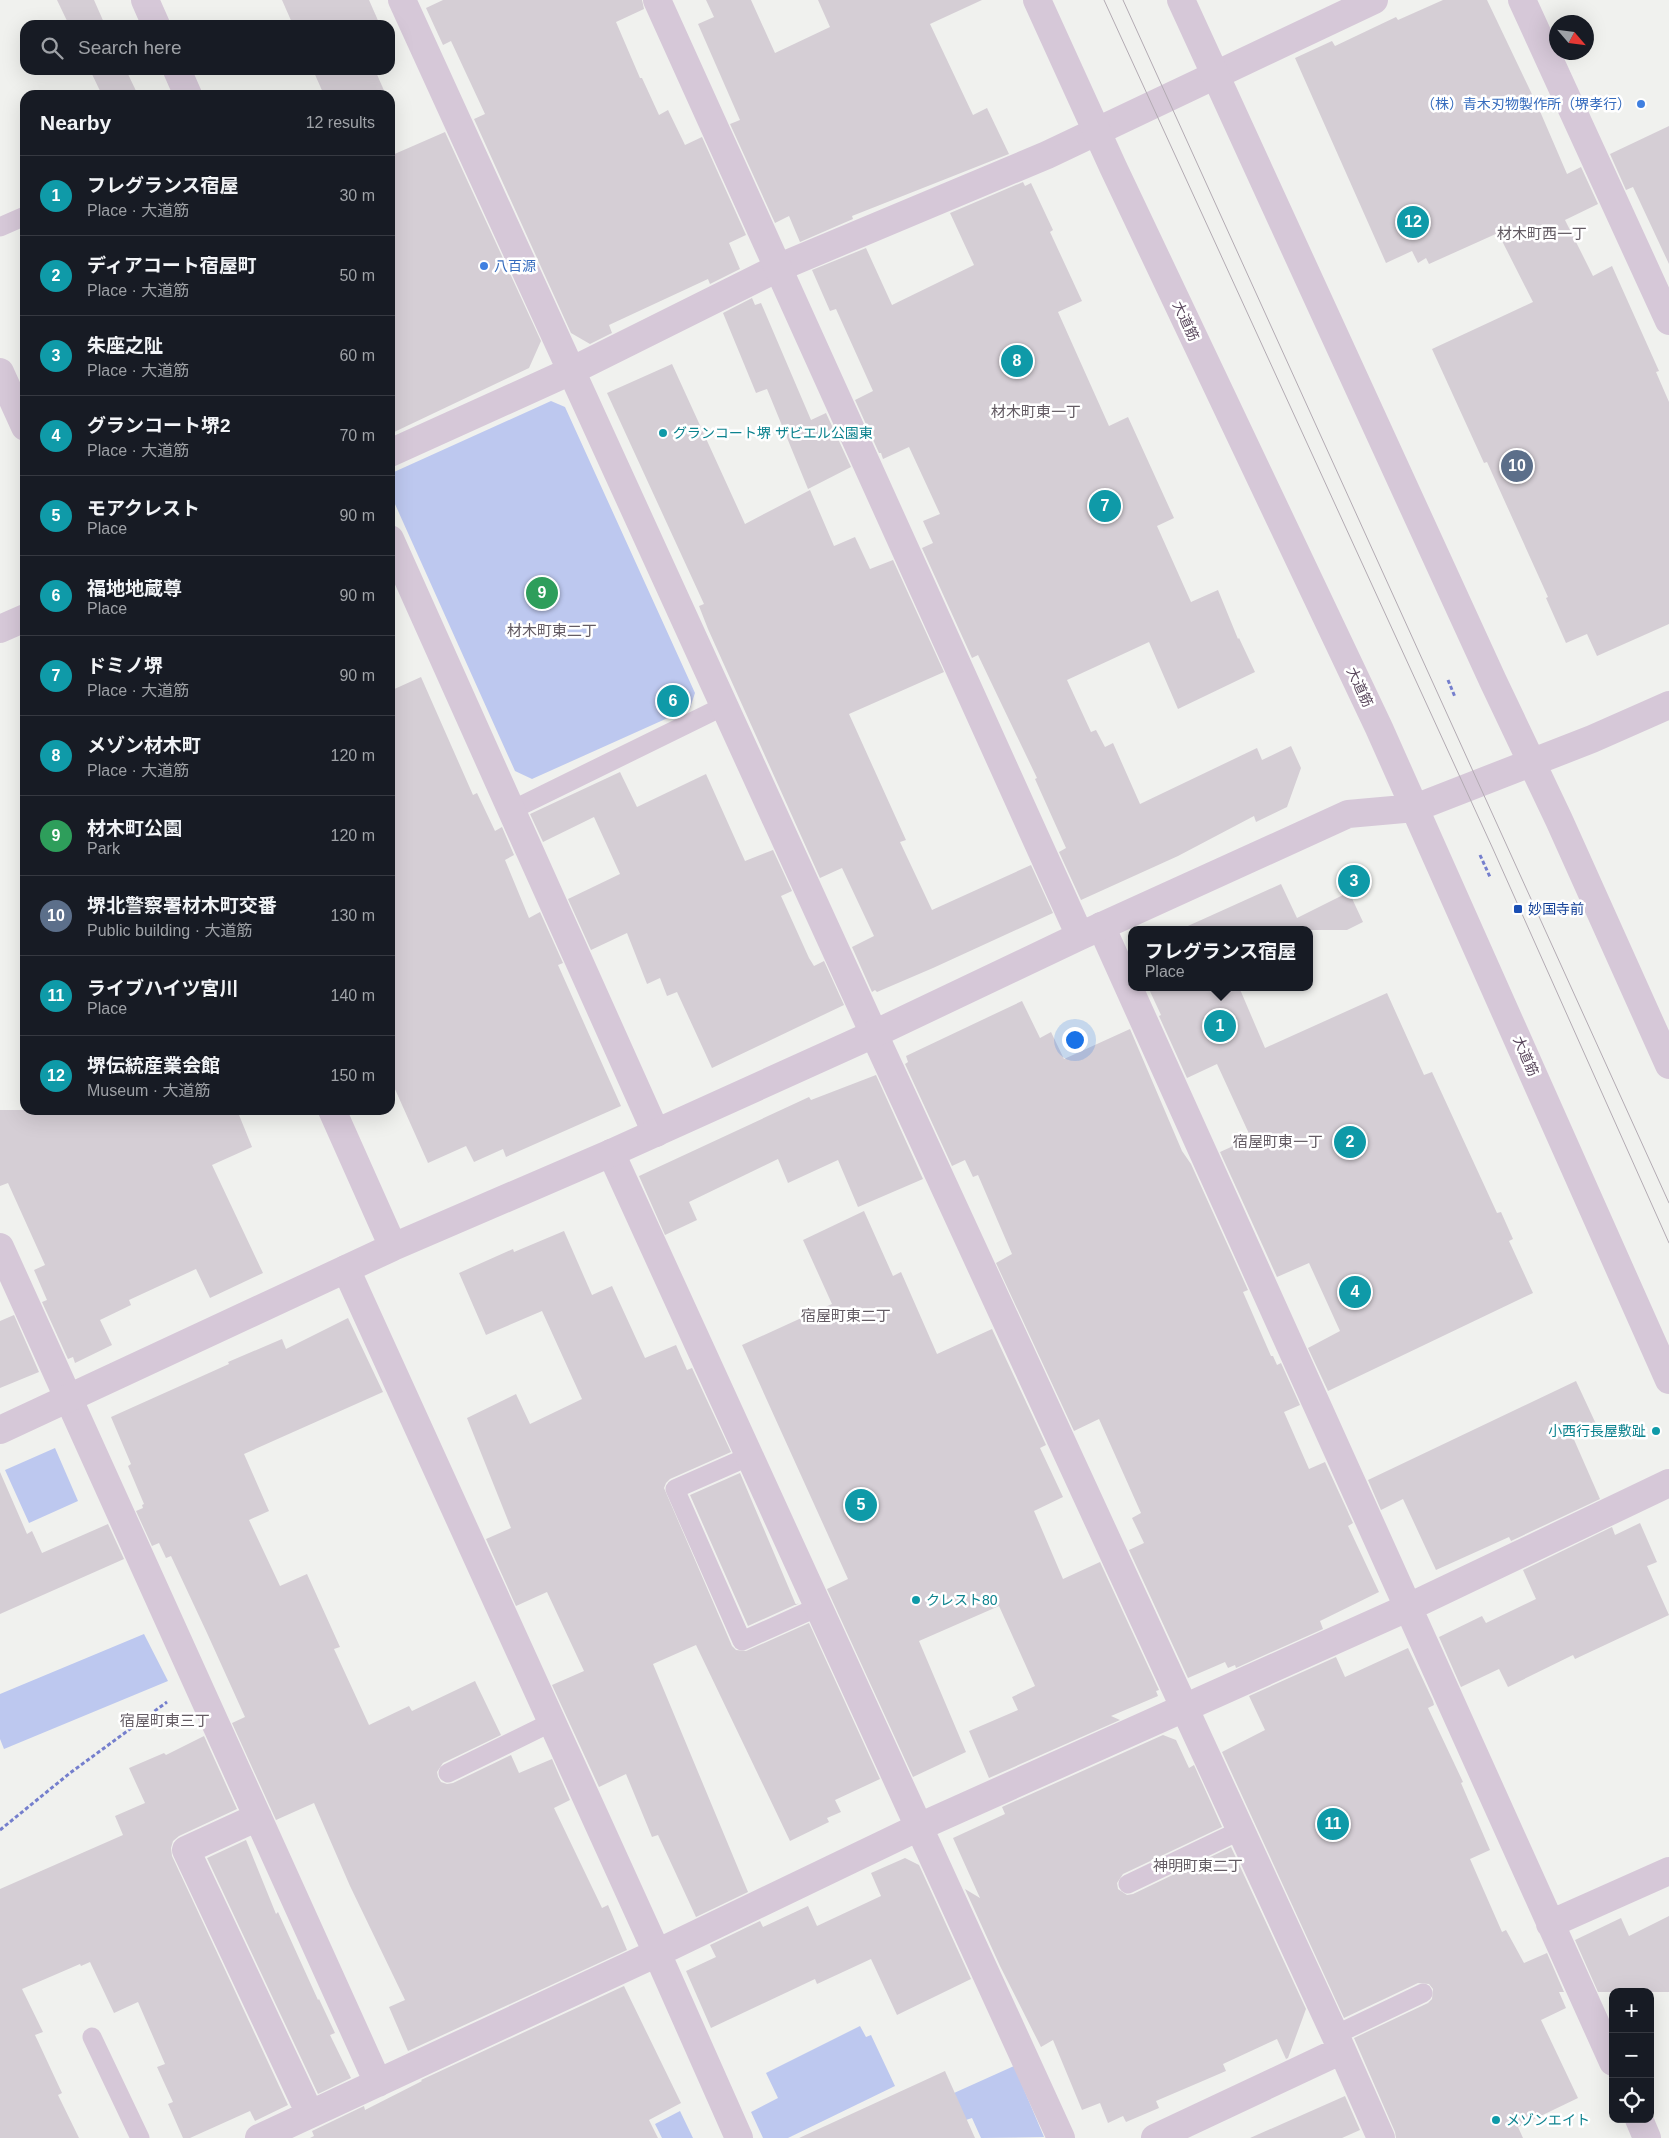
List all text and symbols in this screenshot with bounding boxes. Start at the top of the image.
north arrow [1549,15,1594,60]
search box [20,20,395,75]
icon: search [38,34,66,62]
text: Search here [78,37,182,58]
place label: （株）青木刃物製作所（堺孝行） [1421,96,1631,112]
marker: （株）青木刃物製作所（堺孝行） [1635,98,1647,110]
text: Nearby [40,111,111,134]
text: 12 results [306,114,375,131]
text: フレグランス宿屋 [87,175,239,196]
text: 1 [52,187,60,204]
text: 30 m [339,187,375,204]
text: Place · 大道筋 [87,202,189,219]
pin: 12 [1397,203,1429,241]
district label: 材木町西一丁 [1497,225,1587,242]
text: ディアコート宿屋町 [87,255,257,276]
place label: 八百源 [494,258,536,274]
marker: 八百源 [478,260,490,272]
text: 2 [52,267,60,284]
text: 50 m [339,267,375,284]
text: Place · 大道筋 [87,282,189,299]
street label: 大道筋 [1170,299,1202,343]
text: 朱座之阯 [87,335,163,356]
pin: 8 [1001,342,1033,380]
text: 3 [52,347,60,364]
text: 60 m [339,347,375,364]
text: Place · 大道筋 [87,362,189,379]
district label: 材木町東一丁 [991,403,1081,420]
text: グランコート堺2 [87,415,231,436]
place label: グランコート堺 ザビエル公園東 [673,425,873,441]
text: 4 [52,427,60,444]
text: 70 m [339,427,375,444]
marker: グランコート堺 ザビエル公園東 [657,427,669,439]
text: Place · 大道筋 [87,442,189,459]
pin: 10 [1501,447,1533,485]
pin: 7 [1089,487,1121,525]
text: モアクレスト [87,498,200,519]
text: 5 [52,507,60,524]
text: 90 m [339,507,375,524]
text: Place [87,520,127,537]
pin: 9 [526,574,558,612]
text: 福地地蔵尊 [87,578,182,599]
text: 6 [52,587,60,604]
text: 90 m [339,587,375,604]
text: Place [87,600,127,617]
district label: 材木町東二丁 [507,622,597,639]
text: ドミノ堺 [87,655,163,676]
street label: 大道筋 [1344,665,1376,709]
text: 7 [52,667,60,684]
text: 90 m [339,667,375,684]
text: Place · 大道筋 [87,682,189,699]
pin: 6 [657,682,689,720]
text: メゾン材木町 [87,735,201,756]
text: 8 [52,747,60,764]
text: 120 m [331,747,375,764]
text: Place · 大道筋 [87,762,189,779]
text: 材木町公園 [87,818,182,839]
text: 9 [52,827,60,844]
text: 120 m [331,827,375,844]
text: Park [87,840,120,857]
pin: 3 [1338,862,1370,900]
text: 堺北警察署材木町交番 [87,895,277,916]
place label: 妙国寺前 [1528,901,1584,917]
marker: 妙国寺前 [1512,903,1524,915]
text: 10 [47,907,65,924]
text: 130 m [331,907,375,924]
text: Public building · 大道筋 [87,922,252,939]
popup [1128,926,1313,991]
text: フレグランス宿屋 [1145,941,1296,962]
text: Place [1145,963,1185,980]
text: ライブハイツ宮川 [87,978,239,999]
text: 11 [48,987,64,1004]
text: 140 m [331,987,375,1004]
text: Place [87,1000,127,1017]
pin: 1 [1204,1007,1236,1045]
your location [1062,1027,1088,1053]
street label: 大道筋 [1510,1034,1542,1078]
text: 堺伝統産業会館 [87,1055,220,1076]
text: 12 [47,1067,65,1084]
text: 150 m [331,1067,375,1084]
text: Museum · 大道筋 [87,1082,211,1099]
pin: 2 [1334,1123,1366,1161]
district label: 宿屋町東一丁 [1233,1133,1323,1150]
pin: 4 [1339,1273,1371,1311]
district label: 宿屋町東二丁 [801,1307,891,1324]
place label: 小西行長屋敷趾 [1548,1423,1646,1439]
marker: 小西行長屋敷趾 [1650,1425,1662,1437]
pin: 5 [845,1486,877,1524]
place label: クレスト80 [926,1592,998,1608]
marker: クレスト80 [910,1594,922,1606]
district label: 宿屋町東三丁 [120,1712,210,1729]
pin: 11 [1317,1805,1349,1843]
district label: 神明町東二丁 [1153,1857,1243,1874]
map controls [1609,1988,1654,2123]
button: + [1609,1988,1654,2033]
button: − [1609,2033,1654,2078]
button: locate [1609,2078,1654,2123]
place label: メゾンエイト [1506,2112,1590,2128]
marker: メゾンエイト [1490,2114,1502,2126]

